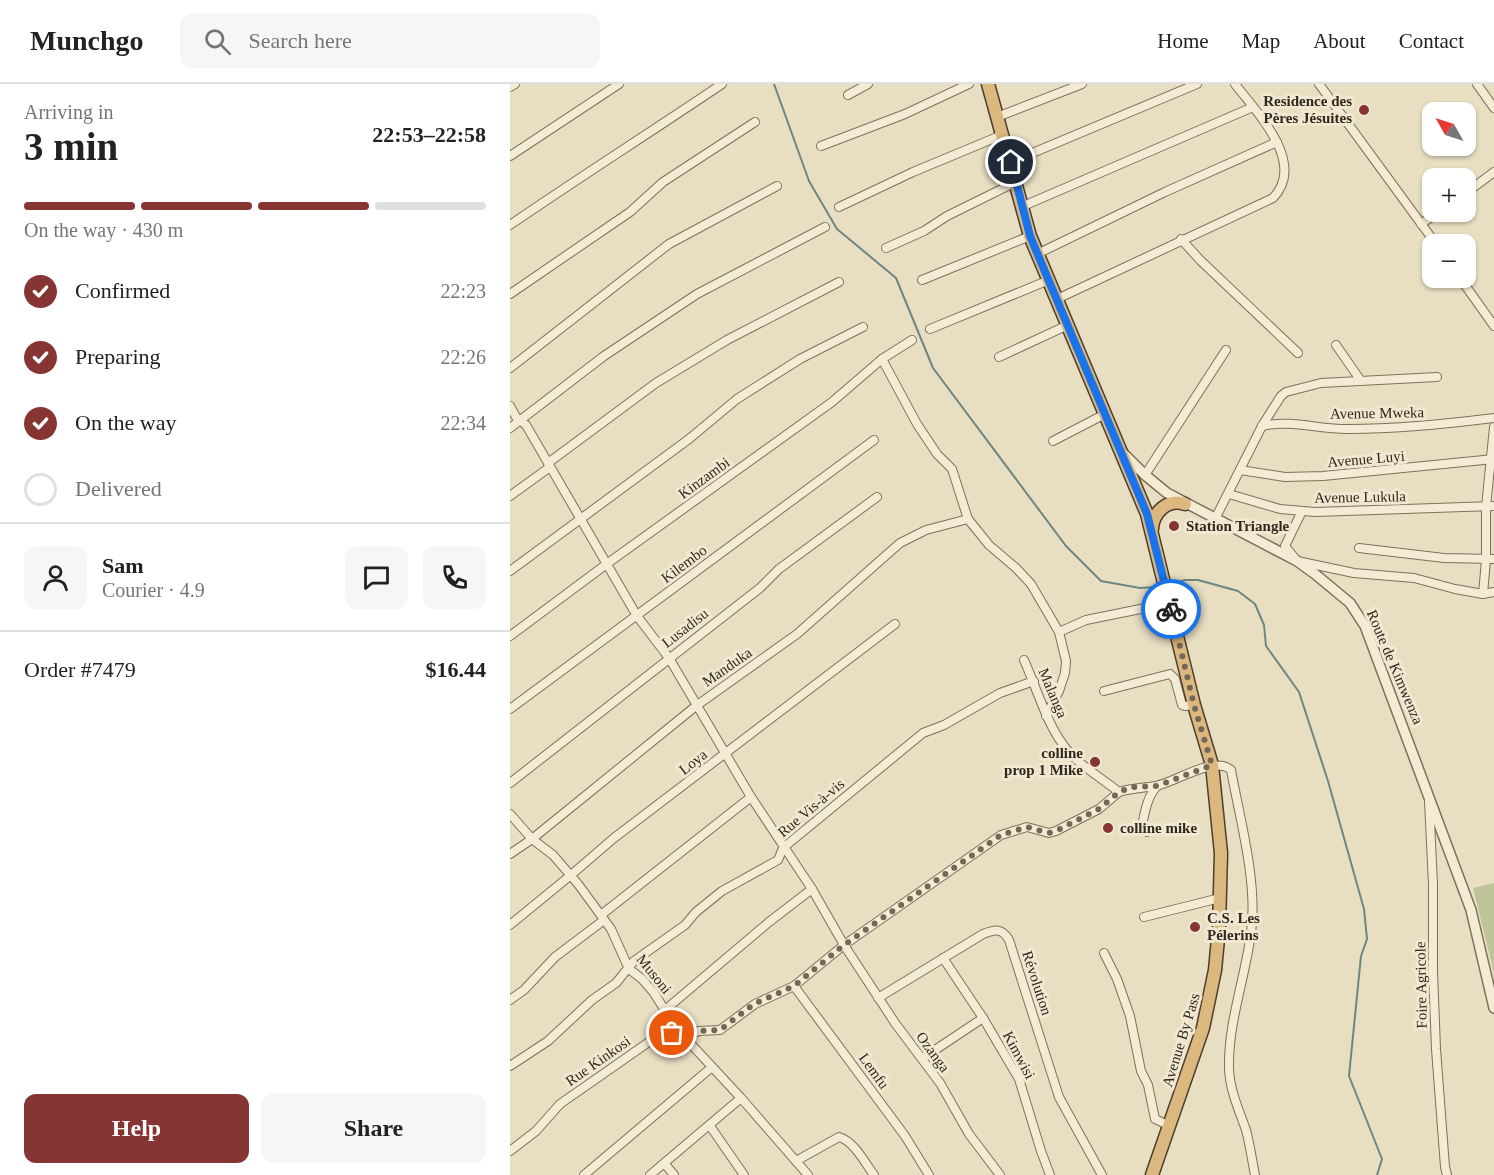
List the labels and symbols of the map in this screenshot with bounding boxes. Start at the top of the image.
place label: Residence des Pères Jésuites [1263,93,1352,126]
north arrow [1422,102,1476,156]
marker: Residence des Pères Jésuites [1357,103,1371,117]
pin [985,136,1036,187]
street label: Avenue Mweka [1330,404,1425,422]
street label: Avenue Luyi [1327,448,1405,470]
street label: Kinzambi [675,454,733,502]
street label: Avenue Lukula [1314,488,1406,506]
place label: Station Triangle [1186,518,1290,534]
marker: Station Triangle [1167,519,1181,533]
street label: Kilembo [658,542,710,586]
courier [1141,579,1201,639]
street label: Lusadisu [659,605,712,651]
street label: Route de Kimwenza [1364,608,1426,727]
street label: Manduka [699,644,755,690]
street label: Malanga [1035,666,1071,721]
place label: colline prop 1 Mike [1004,745,1083,778]
street label: Loya [676,746,710,778]
marker: colline prop 1 Mike [1088,755,1102,769]
street label: Rue Vis-à-vis [775,776,848,840]
place label: colline mike [1120,820,1197,836]
marker: colline mike [1101,821,1115,835]
place label: C.S. Les Pélerins [1207,910,1260,943]
marker: C.S. Les Pélerins [1188,920,1202,934]
street label: Foire Agricole [1412,941,1430,1029]
street label: Révolution [1019,949,1055,1018]
street label: Musoni [633,951,675,997]
street label: Avenue By Pass [1159,991,1203,1089]
pin [646,1007,697,1058]
street label: Kimwisi [1000,1028,1038,1082]
street label: Ozanga [913,1029,953,1076]
street label: Rue Kinkosi [563,1033,633,1089]
street label: Lemfu [856,1050,893,1092]

